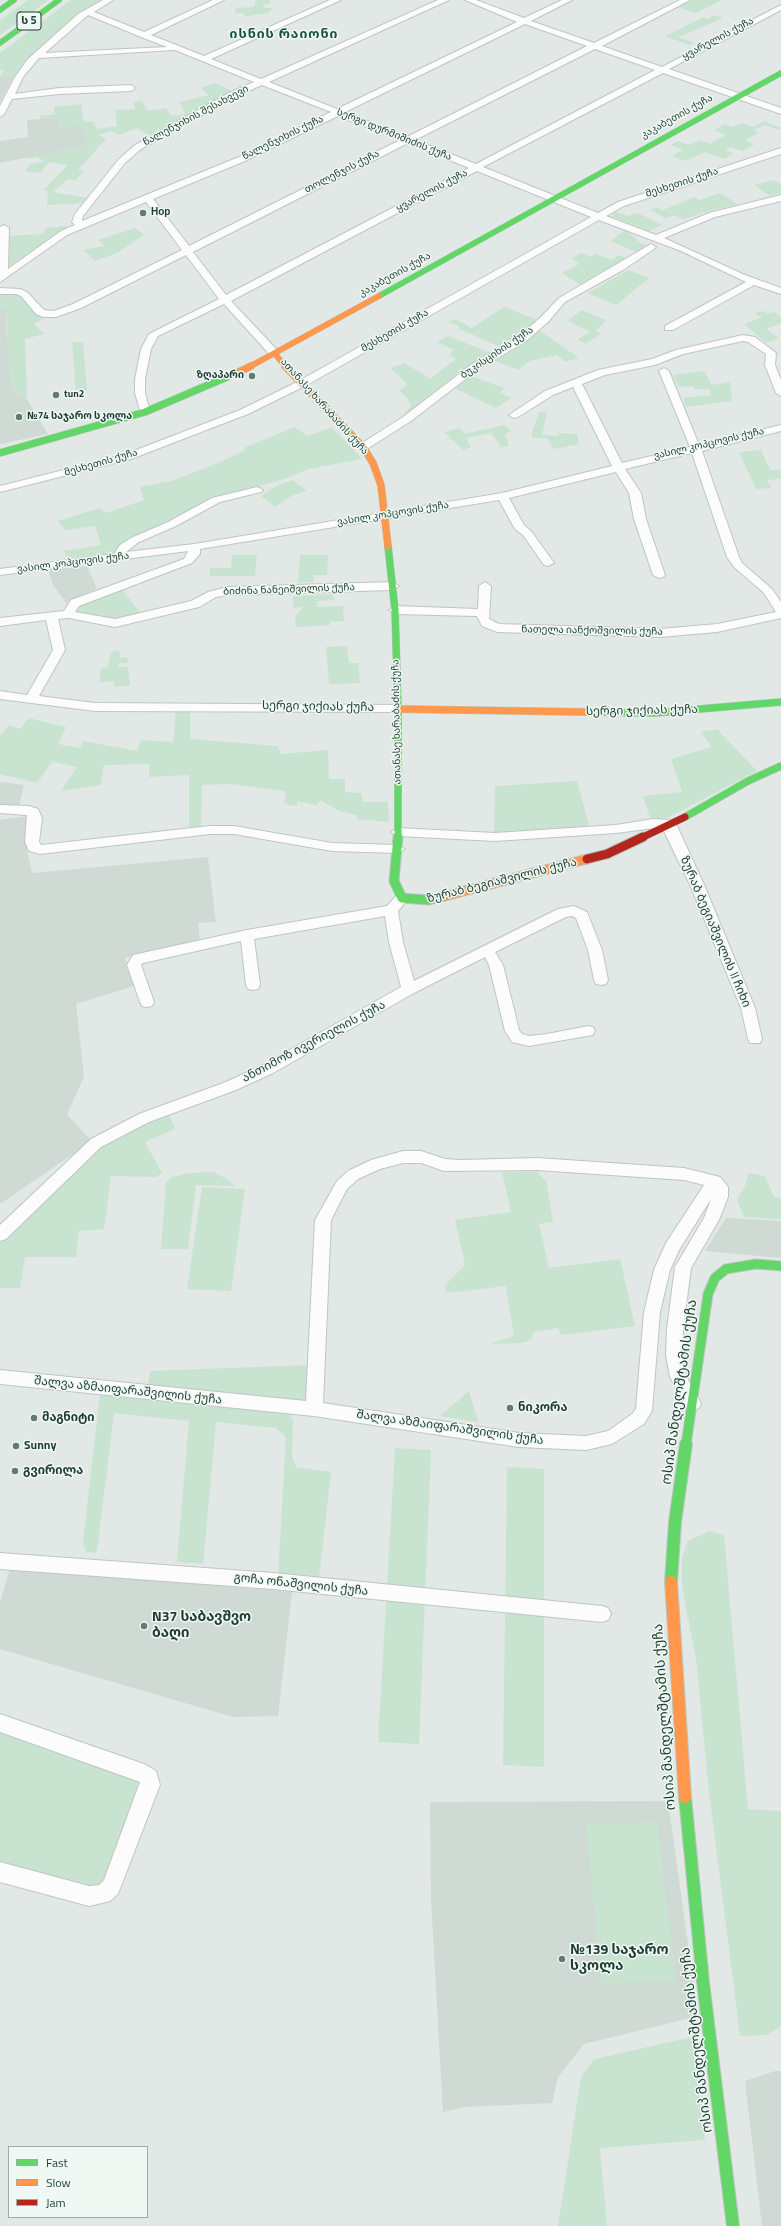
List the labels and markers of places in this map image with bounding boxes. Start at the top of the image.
place label: Нор [151,207,170,219]
marker: Нор [138,208,148,218]
place label: ზღაპარი [197,370,244,382]
marker: ზღაპარი [247,371,257,381]
place label: tun2 [64,389,84,401]
marker: tun2 [51,390,61,400]
place label: №74 საჯარო სკოლა [27,411,132,423]
marker: №74 საჯარო სკოლა [14,412,24,422]
place label: ნიკორა [518,1401,567,1415]
marker: ნიკორა [505,1403,515,1413]
place label: მაგნიტი [42,1411,95,1425]
marker: მაგნიტი [29,1413,39,1423]
place label: Sunny [24,1439,56,1453]
marker: Sunny [11,1441,21,1451]
place label: გვირილა [23,1464,83,1478]
marker: გვირილა [10,1466,20,1476]
place label: N37 საბავშვო ბაღი [152,1610,251,1642]
marker: N37 საბავშვო ბაღი [139,1621,149,1631]
place label: №139 საჯარო სკოლა [570,1943,669,1976]
marker: №139 საჯარო სკოლა [557,1954,567,1964]

